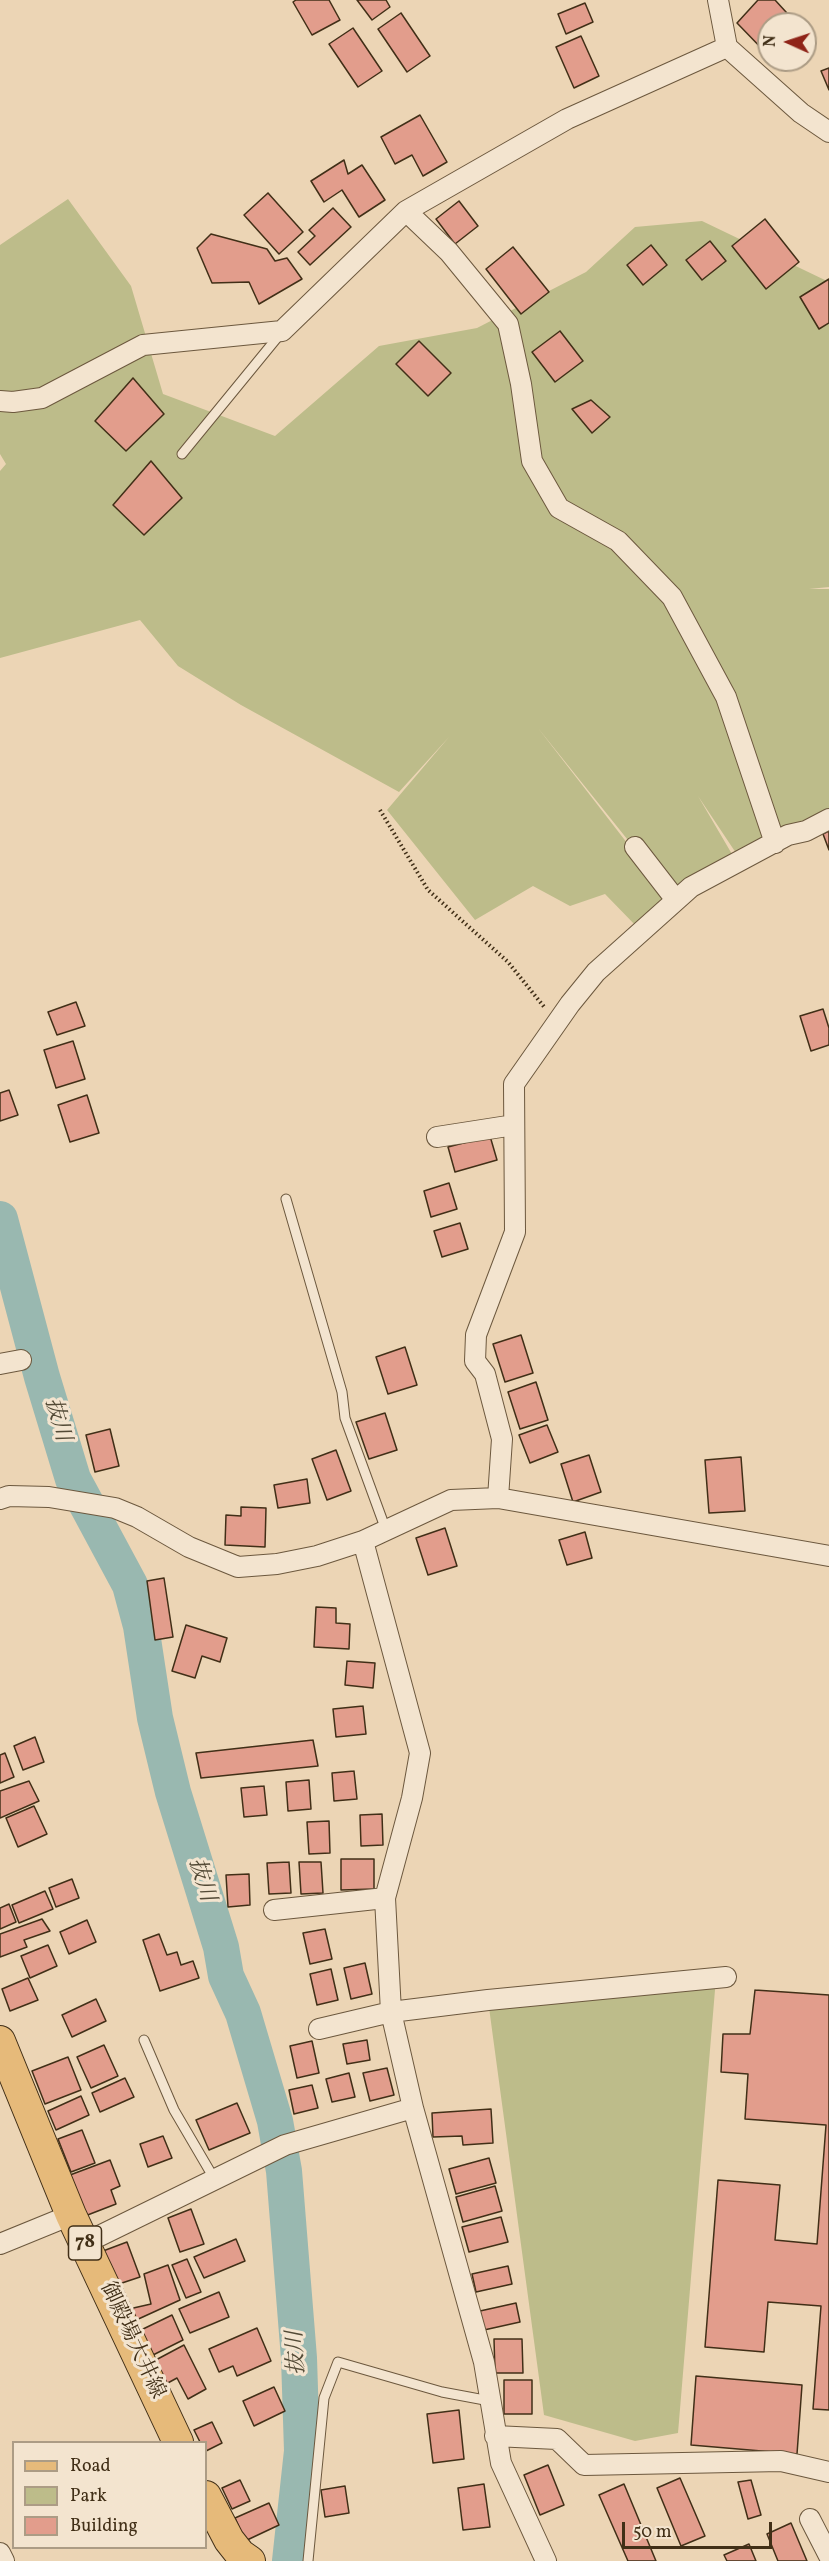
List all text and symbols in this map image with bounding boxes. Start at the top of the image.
north arrow [757,12,817,72]
text: N [760,35,782,48]
water label: 抜川 [37,1395,75,1445]
water label: 抜川 [181,1855,219,1905]
road number: 78 [68,2226,101,2260]
street label: 御殿場大井線 [93,2279,169,2403]
water label: 抜川 [284,2330,312,2376]
legend [12,2441,207,2549]
text: Road [70,2454,111,2479]
text: Park [70,2484,107,2509]
scale bar [625,2510,775,2548]
text: Building [70,2514,138,2539]
text: 50 m [633,2520,672,2545]

